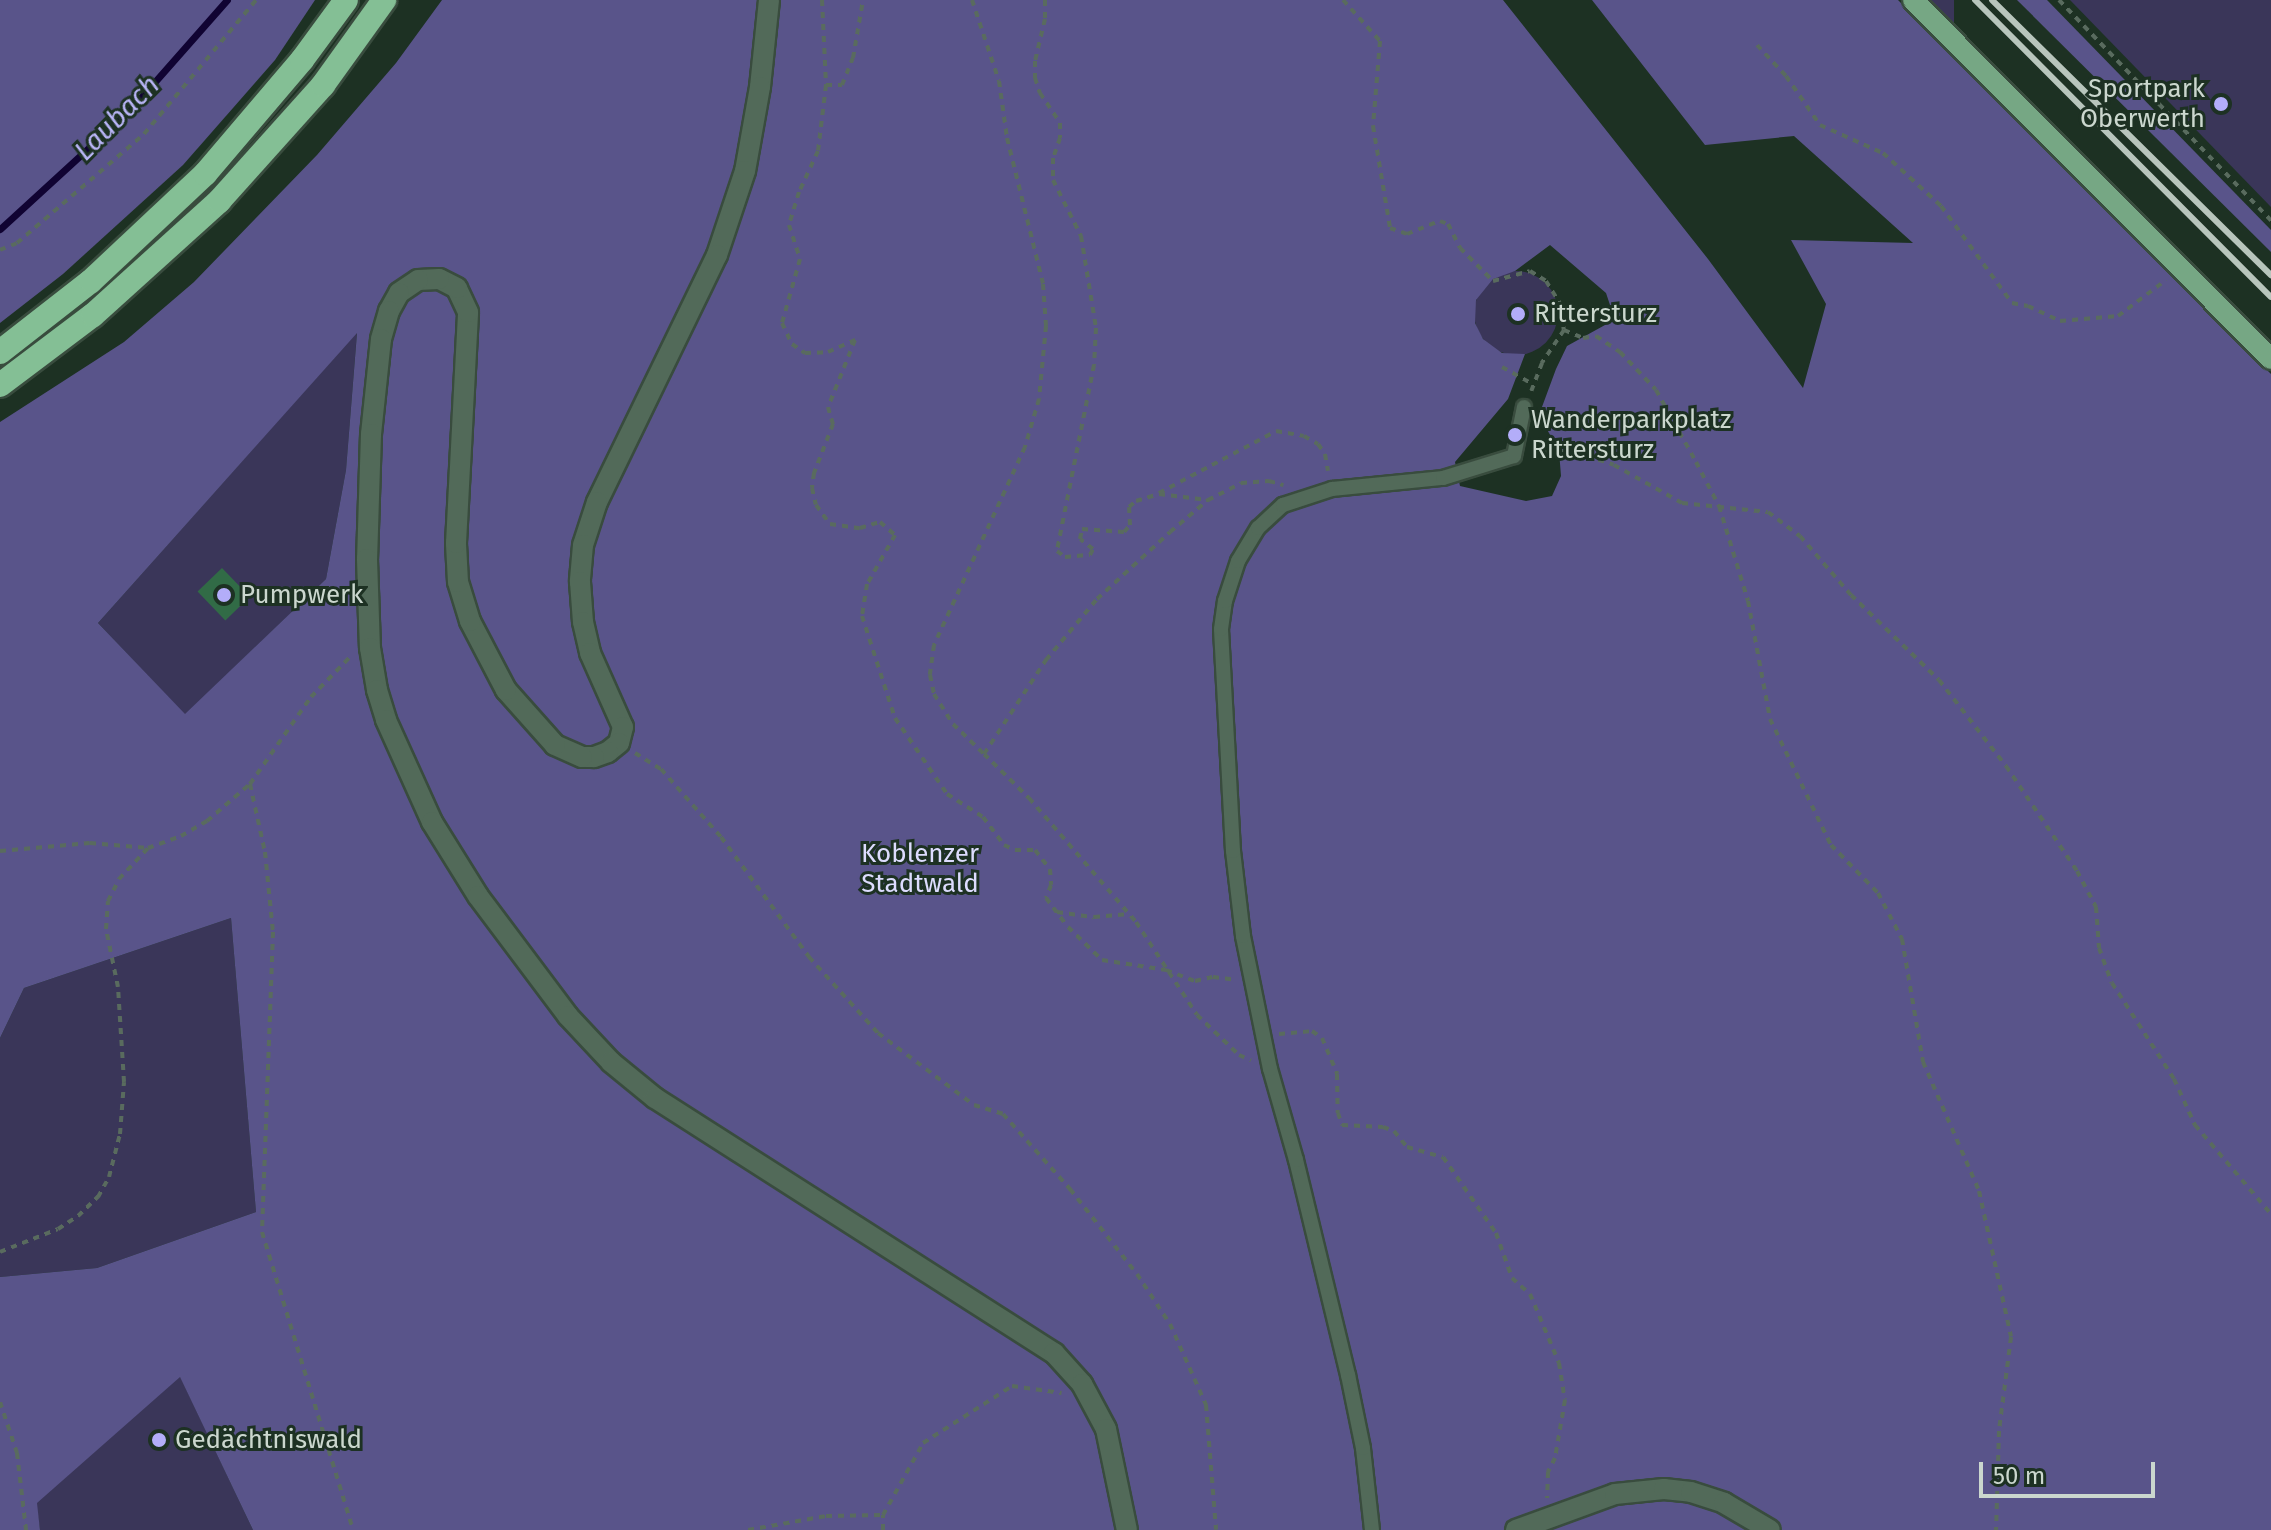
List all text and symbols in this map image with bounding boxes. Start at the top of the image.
water label: Laubach [67,68,167,168]
place label: Sportpark Oberwerth [2080,73,2205,134]
marker: Sportpark Oberwerth [2212,95,2230,113]
place label: Rittersturz [1534,298,1657,330]
marker: Rittersturz [1509,305,1527,323]
place label: Wanderparkplatz Rittersturz [1531,404,1731,466]
marker: Wanderparkplatz Rittersturz [1506,426,1524,444]
place label: Pumpwerk [240,579,363,611]
marker: Pumpwerk [215,586,233,604]
park label: Koblenzer Stadtwald [861,838,979,900]
place label: Gedächtniswald [175,1424,362,1456]
marker: Gedächtniswald [150,1431,168,1449]
scale bar [1983,1446,2159,1496]
text: 50 m [1993,1462,2045,1490]

